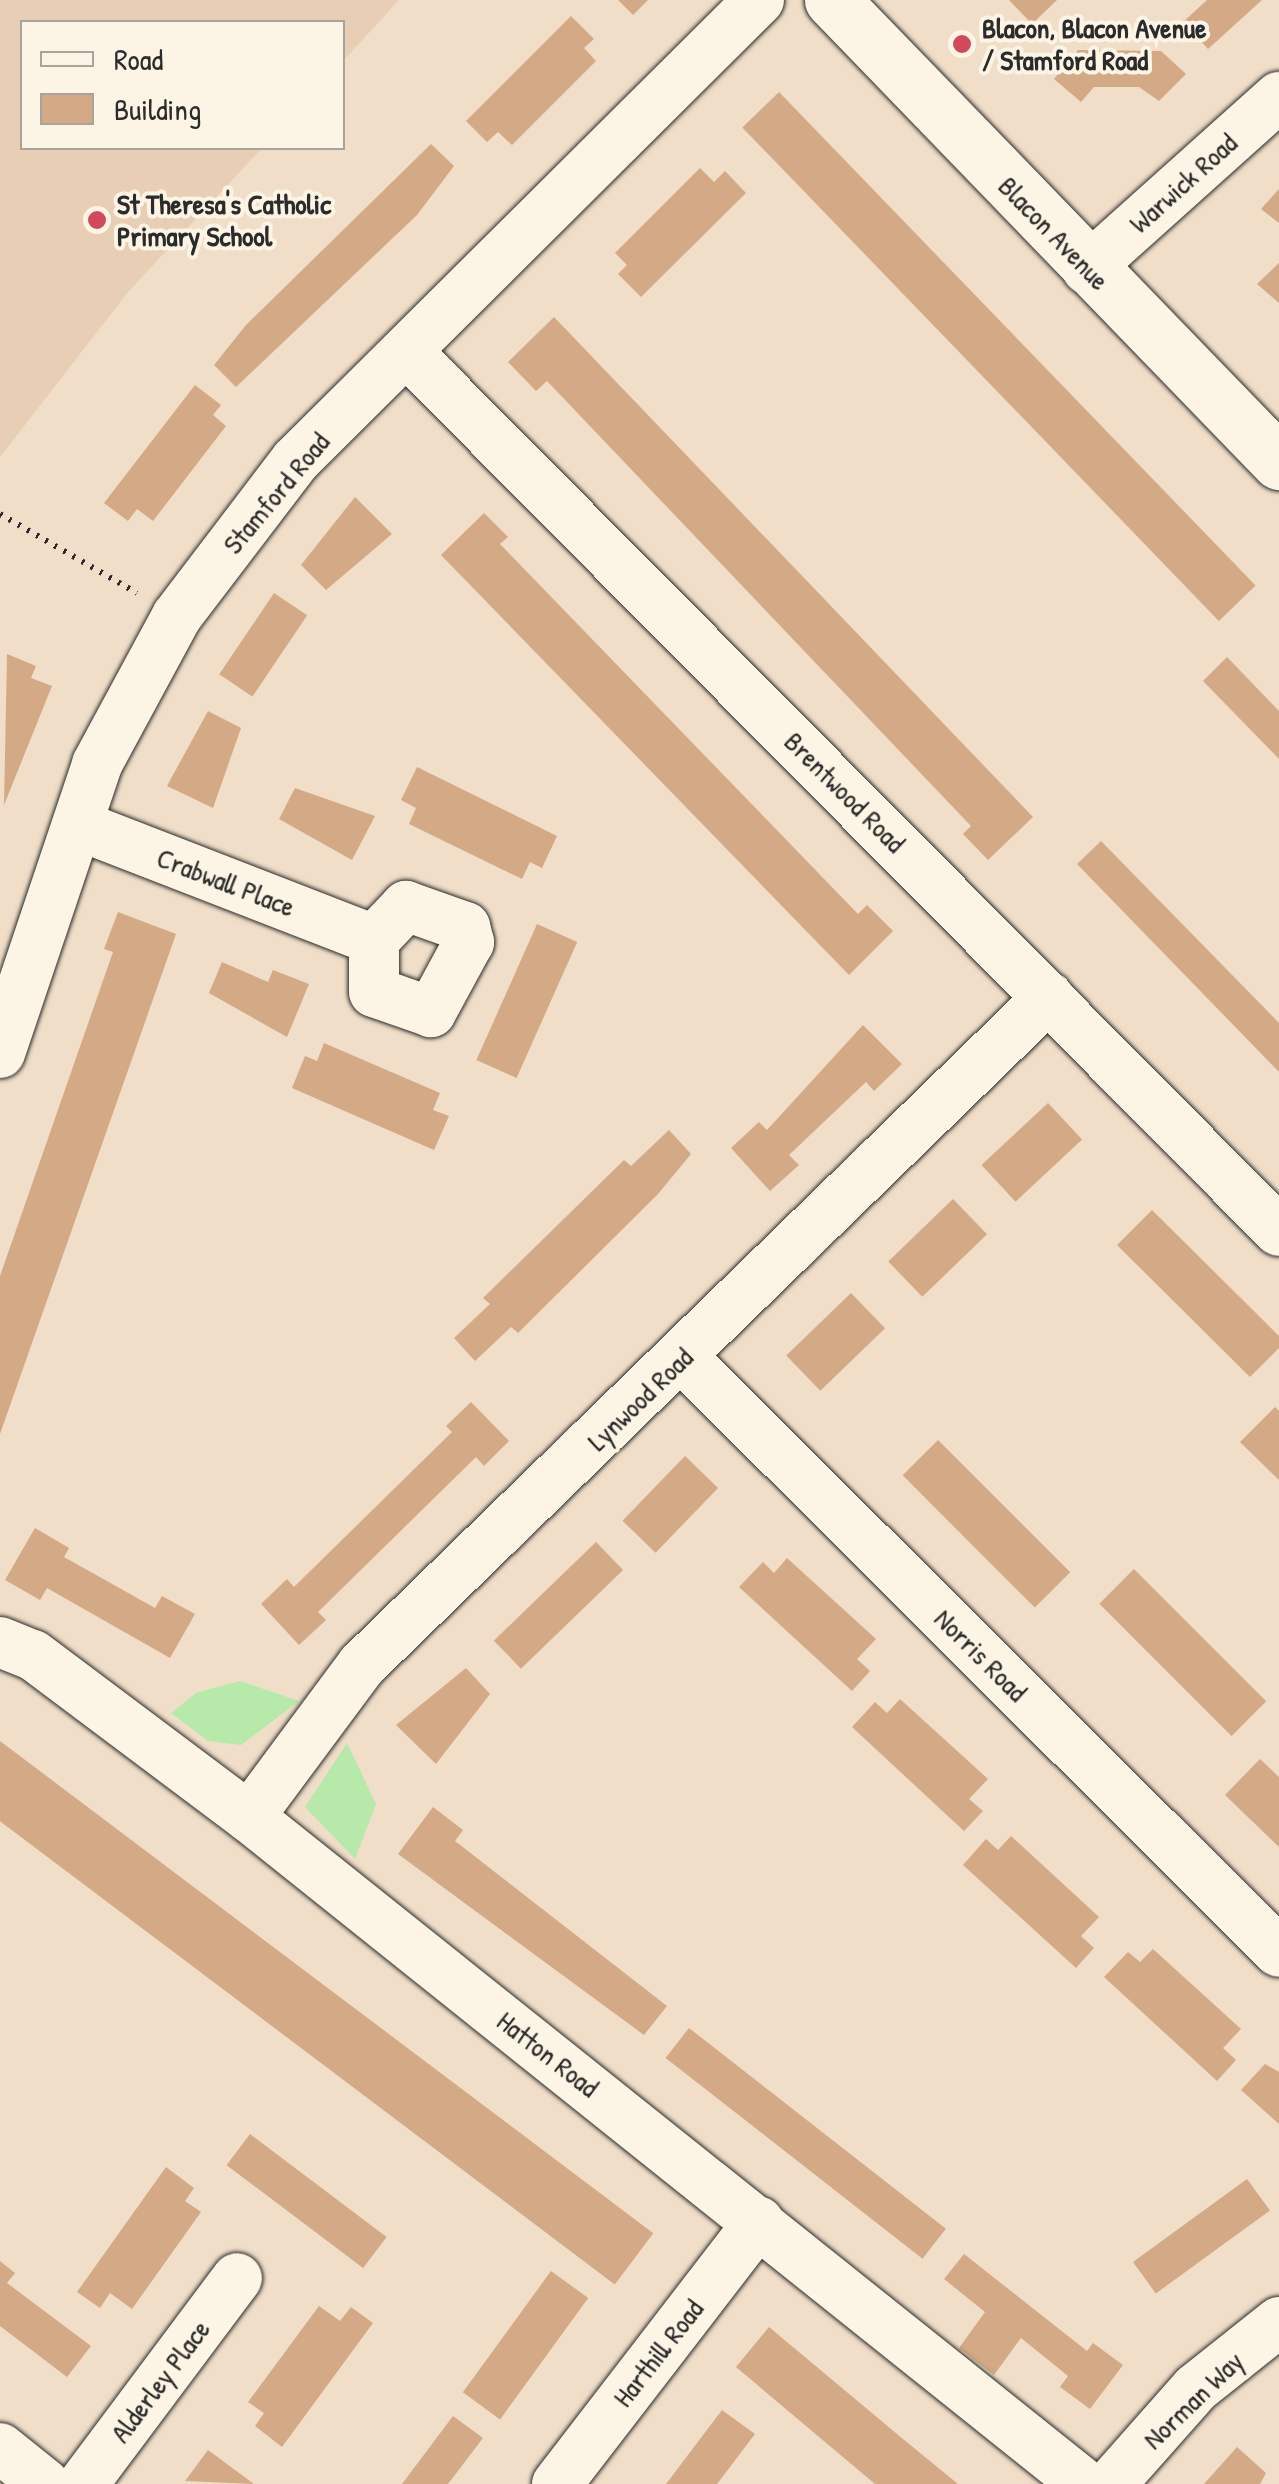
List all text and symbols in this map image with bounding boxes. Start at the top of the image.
place label: Blacon, Blacon Avenue / Stamford Road [982,11,1206,77]
legend [20,20,345,150]
marker: Blacon, Blacon Avenue / Stamford Road [951,33,973,55]
text: Road [114,39,163,79]
text: Building [114,89,201,129]
street label: Warwick Road [1122,126,1244,240]
street label: Blacon Avenue [992,169,1116,297]
place label: St Theresa's Catholic Primary School [117,187,331,253]
marker: St Theresa's Catholic Primary School [86,209,108,231]
street label: Stamford Road [216,426,336,560]
street label: Brentwood Road [778,725,912,859]
street label: Crabwall Place [152,840,300,924]
street label: Lynwood Road [580,1340,700,1458]
street label: Norris Road [928,1602,1034,1708]
street label: Hatton Road [491,2004,605,2104]
street label: Harthill Road [606,2293,710,2413]
street label: Alderley Place [103,2313,217,2449]
street label: Norman Way [1136,2344,1250,2456]

